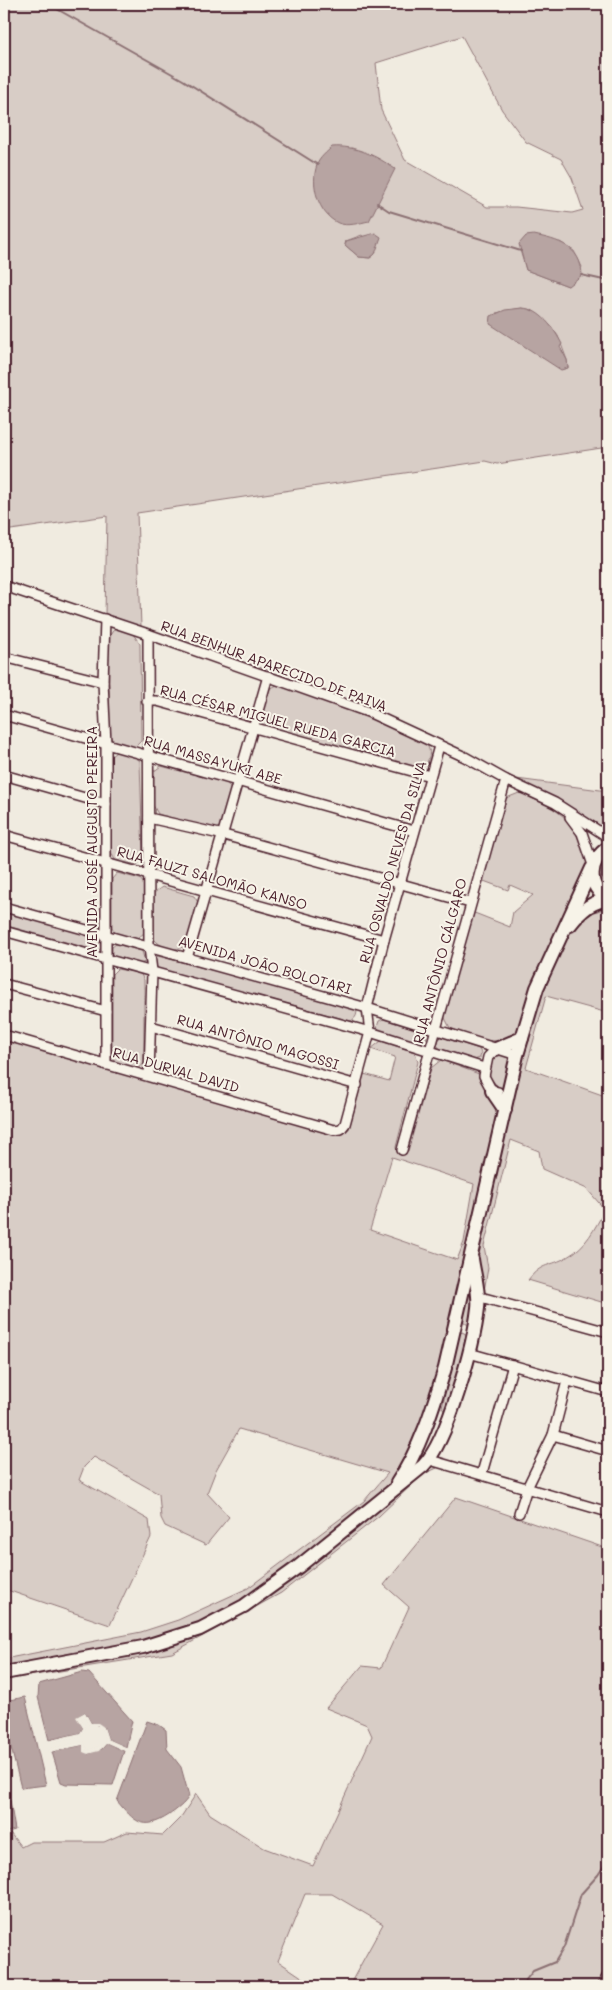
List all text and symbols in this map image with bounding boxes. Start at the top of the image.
street label: RUA BENHUR APARECIDO DE PAIVA [158,616,390,715]
street label: RUA CÉSAR MIGUEL RUEDA GARCIA [158,680,398,761]
street label: AVENIDA JOSÉ AUGUSTO PEREIRA [82,726,101,958]
street label: RUA MASSAYUKI ABE [142,731,284,788]
street label: RUA OSVALDO NEVES DA SILVA [354,758,431,965]
street label: RUA FAUZI SALOMÃO KANSO [115,841,309,914]
street label: RUA ANTÔNIO CÁLGARO [408,876,471,1046]
street label: AVENIDA JOÃO BOLOTARI [176,931,354,998]
street label: RUA ANTÔNIO MAGOSSI [175,1009,341,1074]
street label: RUA DURVAL DAVID [111,1042,242,1097]

